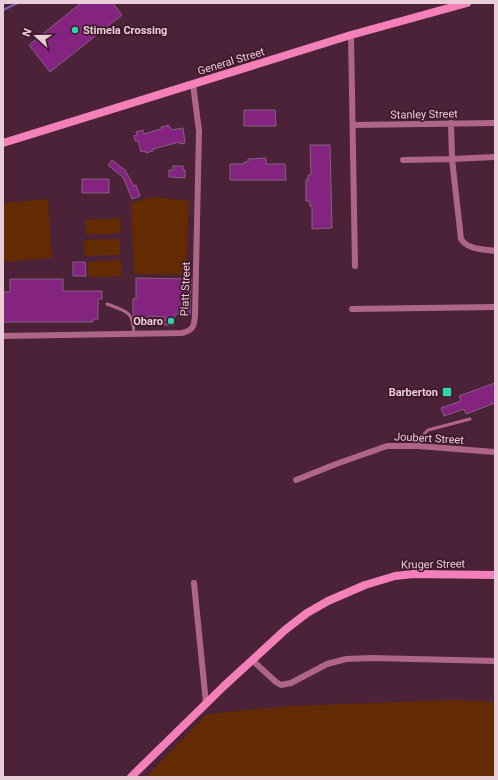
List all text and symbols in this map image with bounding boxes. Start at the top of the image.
north arrow [16,16,56,56]
place label: Stimela Crossing [83,24,167,37]
marker: Stimela Crossing [70,25,80,35]
text: N [20,26,35,39]
street label: General Street [196,45,266,78]
street label: Stanley Street [390,107,458,122]
street label: Platt Street [178,261,193,317]
place label: Obaro [133,315,163,328]
marker: Obaro [166,316,176,326]
place label: Barberton [389,386,438,399]
marker: Barberton [441,386,453,398]
street label: Joubert Street [394,430,465,447]
street label: Kruger Street [401,557,466,572]

